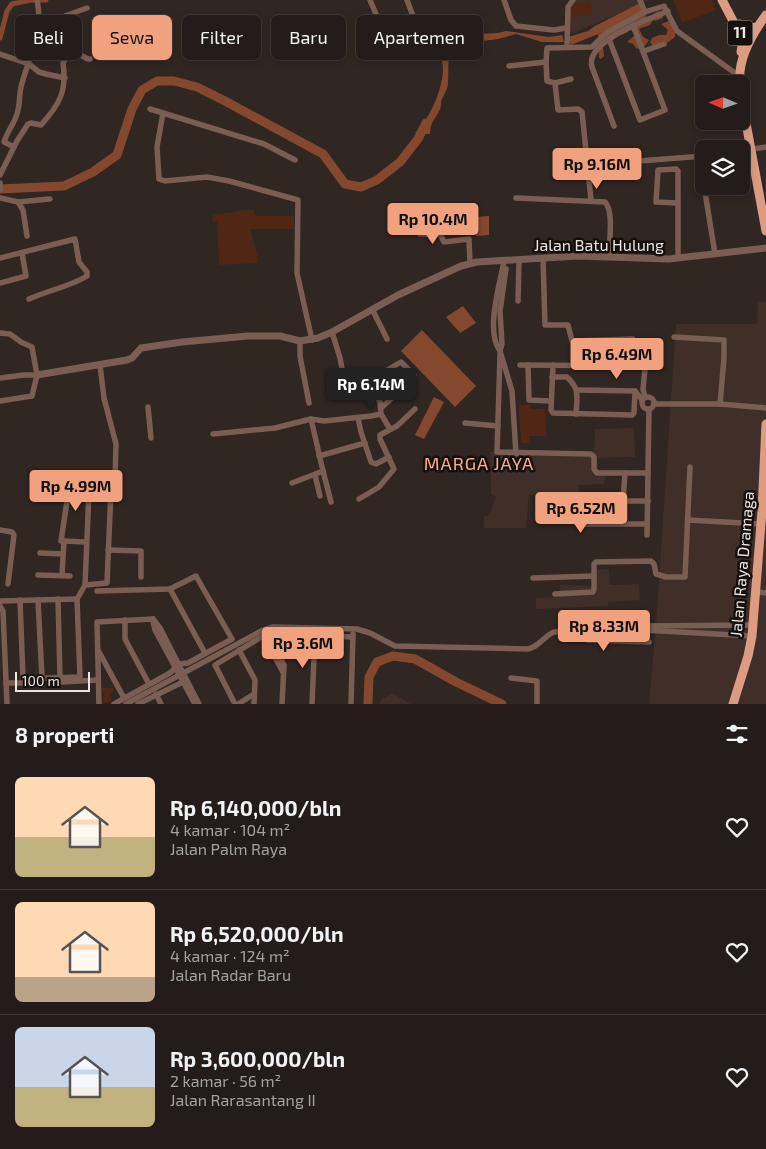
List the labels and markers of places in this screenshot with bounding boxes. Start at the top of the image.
pin: Rp 9.16M [545,148,649,190]
pin: Rp 10.4M [381,202,485,245]
pin: Rp 6.49M [565,338,669,380]
pin: Rp 6.14M [319,368,423,410]
pin: Rp 4.99M [24,470,128,512]
pin: Rp 6.52M [529,492,633,534]
pin: Rp 8.33M [552,610,656,652]
pin: Rp 3.6M [257,626,349,669]

